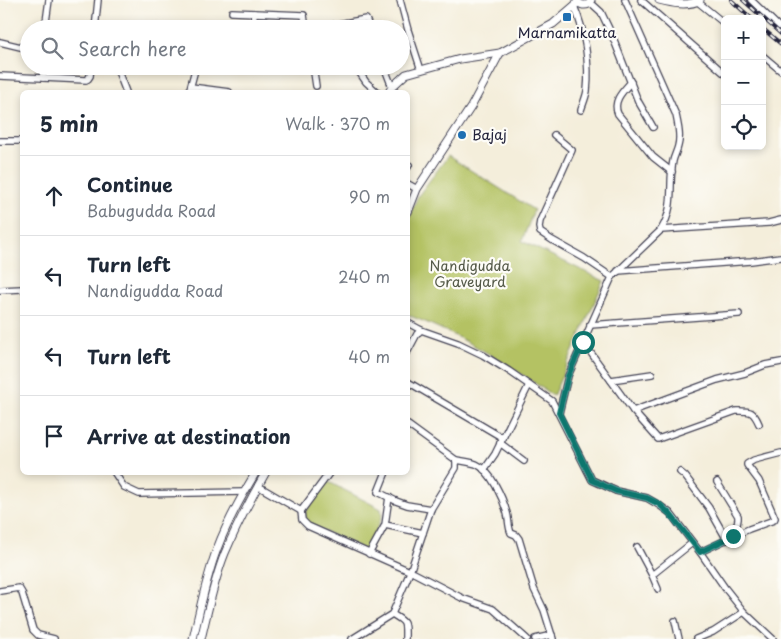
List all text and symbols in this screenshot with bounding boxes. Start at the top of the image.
marker: Marnamikatta [561,11,573,23]
map controls [721,15,766,150]
button: + [721,15,766,60]
search box [20,20,410,75]
place label: Marnamikatta [518,22,616,43]
icon: search [38,34,66,62]
text: Search here [78,34,187,62]
button: − [721,60,766,105]
button: locate [721,105,766,150]
text: 5 min [40,107,98,139]
text: Walk · 370 m [285,111,390,135]
place label: Bajaj [472,124,507,145]
marker: Bajaj [456,129,468,141]
text: Continue [87,170,173,198]
icon: ahead [40,182,68,210]
text: 90 m [349,184,390,208]
text: Babugudda Road [87,198,216,222]
text: Turn left [87,250,171,278]
park label: Nandigudda Graveyard [430,255,511,292]
icon: left [40,262,68,290]
text: 240 m [338,264,390,288]
text: Nandigudda Road [87,278,223,302]
route start [572,331,595,354]
icon: left [40,342,68,370]
text: Turn left [87,342,171,370]
text: 40 m [348,344,390,368]
icon: arrive [40,422,68,450]
text: Arrive at destination [87,422,291,450]
route end [722,525,745,548]

